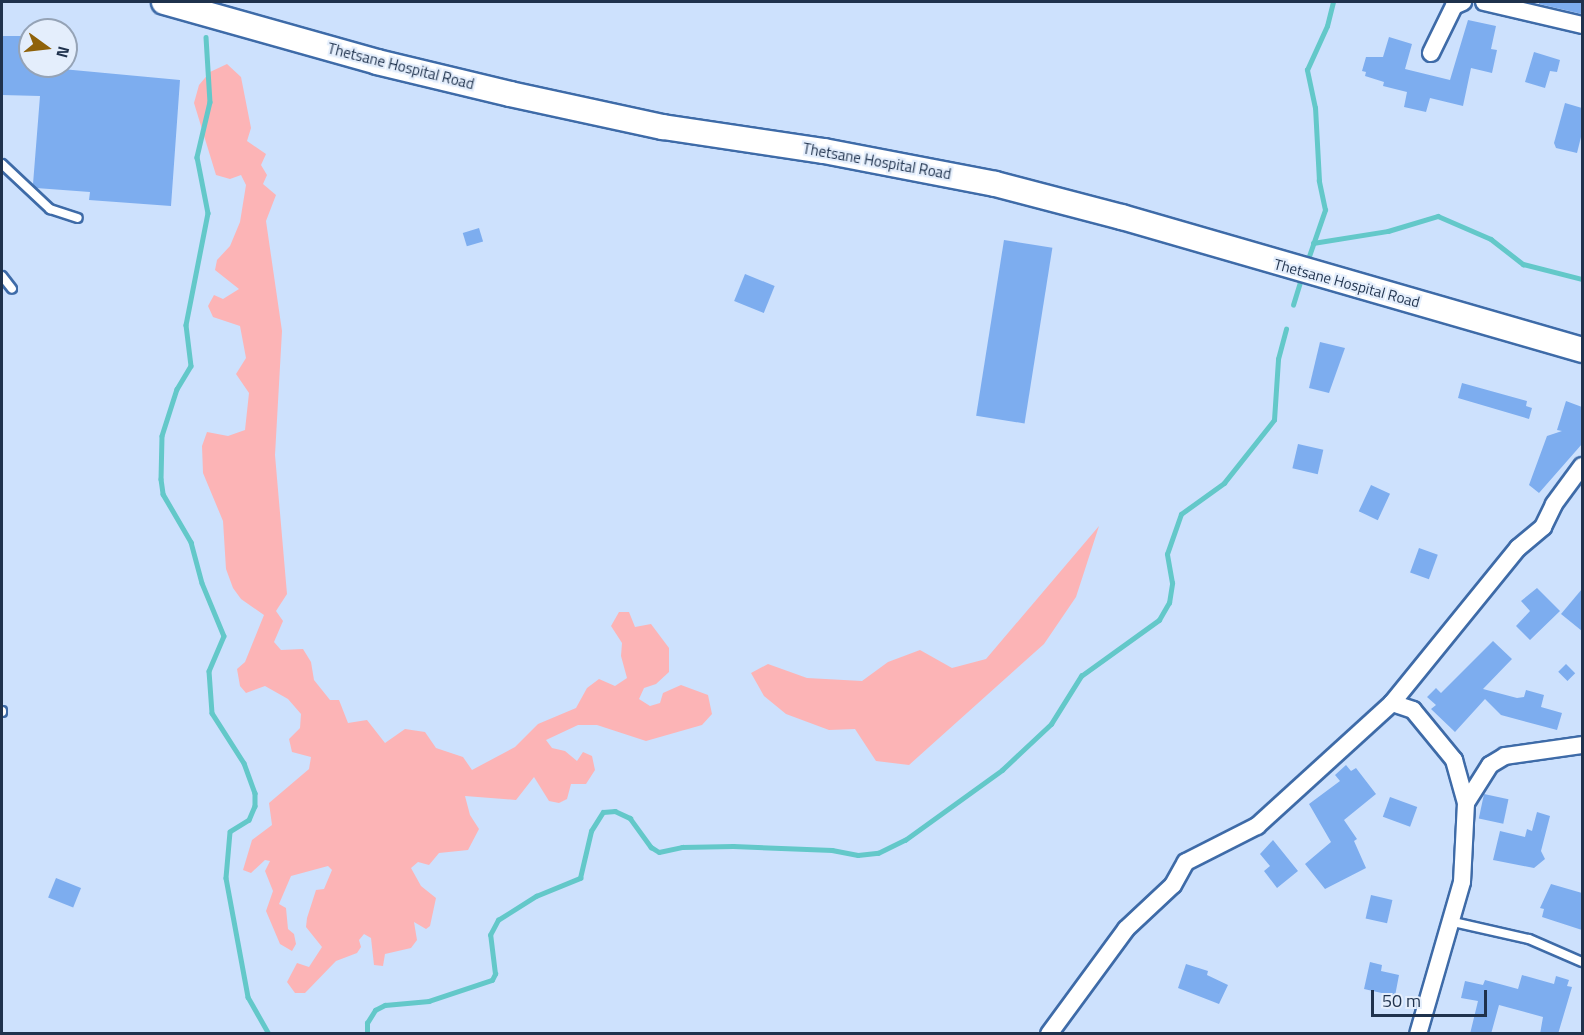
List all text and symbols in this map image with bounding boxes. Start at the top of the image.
north arrow [18,18,78,78]
street label: Thetsane Hospital Road [326,39,476,93]
text: N [50,44,76,61]
street label: Thetsane Hospital Road [801,139,953,183]
street label: Thetsane Hospital Road [1272,255,1422,311]
scale bar [1374,978,1490,1016]
text: 50 m [1382,987,1421,1014]

